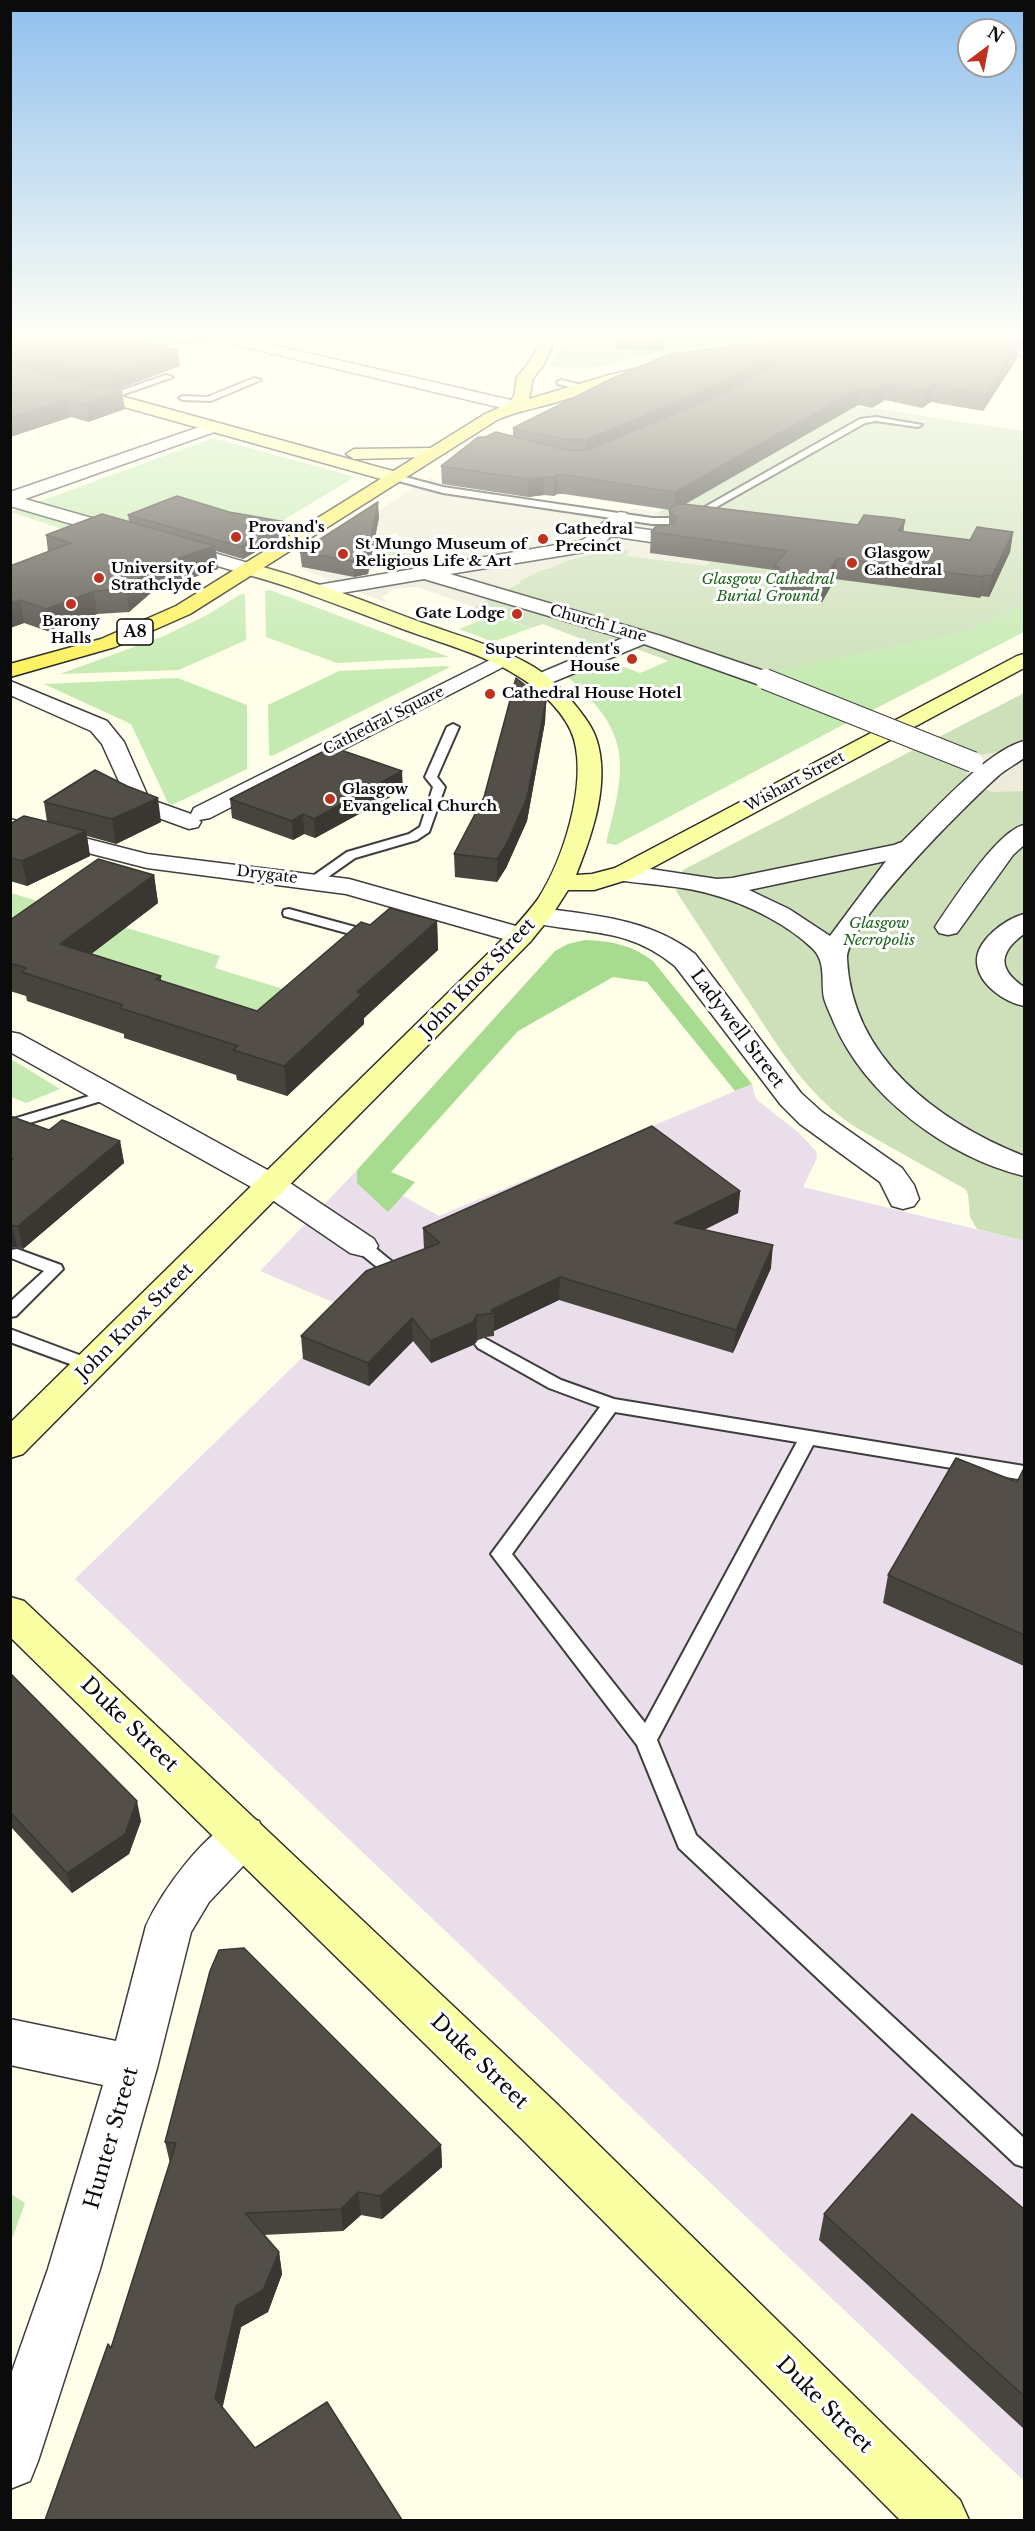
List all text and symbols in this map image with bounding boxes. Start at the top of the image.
north arrow [957,18,1017,78]
text: N [984,22,1007,47]
place label: Provand's Lordship [248,519,325,554]
place label: Cathedral Precinct [555,521,633,556]
marker: Provand's Lordship [229,530,243,544]
marker: Cathedral Precinct [536,532,550,546]
place label: St Mungo Museum of Religious Life & Art [355,536,527,571]
place label: Glasgow Cathedral [864,545,942,580]
marker: St Mungo Museum of Religious Life & Art [336,547,350,561]
marker: Glasgow Cathedral [845,556,859,570]
place label: University of Strathclyde [111,560,214,595]
marker: University of Strathclyde [92,571,106,585]
park label: Glasgow Cathedral Burial Ground [701,571,835,606]
marker: Barony Halls [64,597,78,611]
street label: Church Lane [547,602,649,646]
place label: Gate Lodge [415,605,505,623]
marker: Gate Lodge [510,607,524,621]
place label: Barony Halls [42,613,100,648]
road number: A8 [117,619,153,645]
place label: Superintendent's House [485,641,620,676]
marker: Superintendent's House [625,652,639,666]
street label: Cathedral Square [321,683,447,759]
place label: Cathedral House Hotel [502,685,682,703]
marker: Cathedral House Hotel [483,687,497,701]
street label: Wishart Street [742,748,848,816]
place label: Glasgow Evangelical Church [342,781,497,816]
marker: Glasgow Evangelical Church [323,792,337,806]
street label: Drygate [235,862,299,888]
street label: John Knox Street [416,914,540,1042]
park label: Glasgow Necropolis [843,915,915,950]
street label: Ladywell Street [685,965,789,1093]
street label: John Knox Street [72,1259,198,1385]
street label: Duke Street [75,1672,183,1778]
street label: Duke Street [425,2009,533,2115]
street label: Hunter Street [80,2064,144,2212]
street label: Duke Street [771,2352,877,2458]

